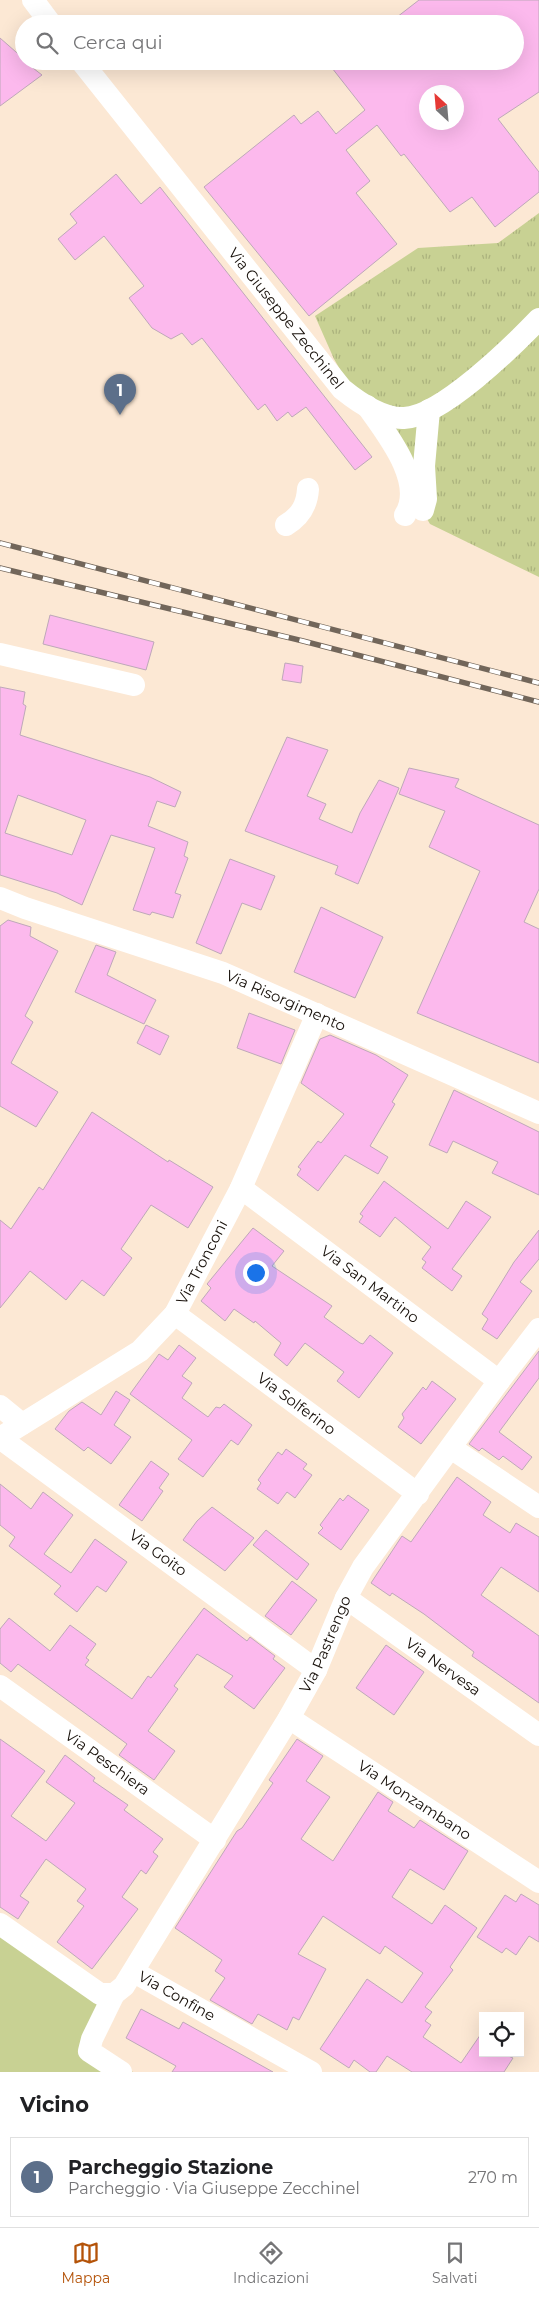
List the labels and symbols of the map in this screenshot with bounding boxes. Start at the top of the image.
north arrow [419,85,464,130]
street label: Via Giuseppe Zecchinel [224,244,348,393]
pin: 1 [104,374,136,415]
street label: Via Risorgimento [223,966,349,1035]
street label: Via Tronconi [172,1217,232,1308]
street label: Via San Martino [317,1241,423,1327]
your location [243,1260,269,1286]
street label: Via Solferino [254,1368,340,1439]
street label: Via Goito [126,1525,191,1580]
street label: Via Pastrengo [295,1593,355,1696]
street label: Via Nervesa [402,1633,485,1700]
street label: Via Peschiera [61,1726,154,1799]
street label: Via Monzambano [354,1756,475,1844]
street label: Via Confine [135,1966,219,2025]

